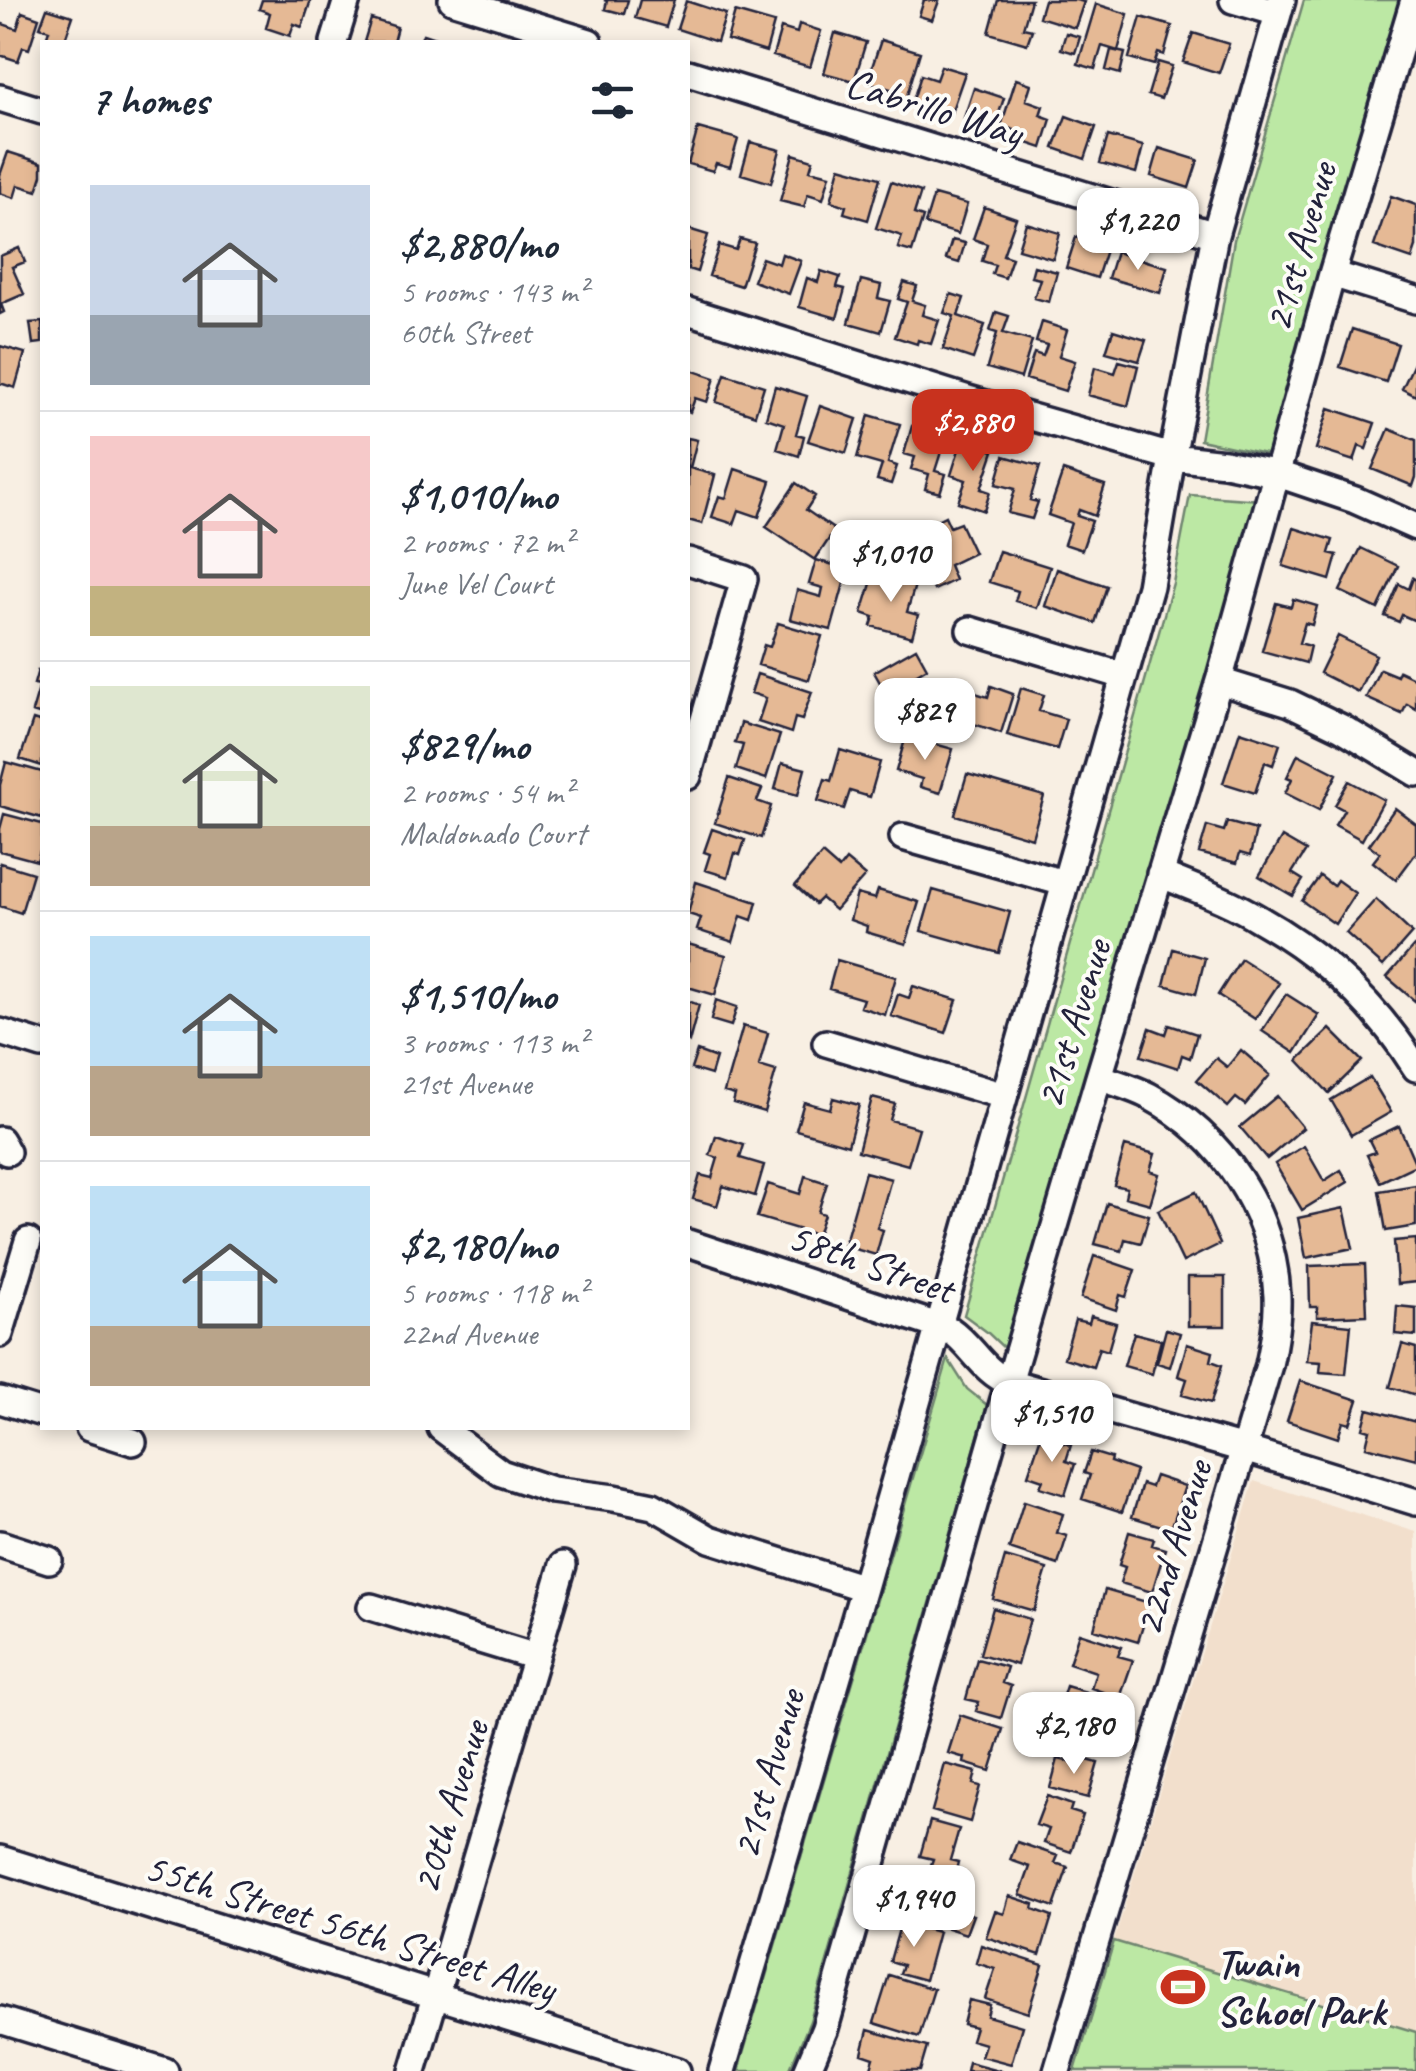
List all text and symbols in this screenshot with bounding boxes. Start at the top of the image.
street label: Cabrillo Way [839,56,1031,161]
icon: filters [585,73,640,128]
text: 7 homes [90,74,208,127]
street label: 21st Avenue [1251,154,1350,337]
pin: $1,220 [1057,188,1219,273]
text: $1,220 [1099,200,1177,241]
text: $2,880/mo [400,218,557,271]
icon: home [170,225,290,345]
text: 5 rooms · 143 m² [400,271,587,312]
text: 60th Street [400,312,531,353]
pin: $2,880 [892,389,1054,474]
text: $2,880 [934,401,1012,442]
text: $1,010/mo [400,469,557,522]
icon: home [170,476,290,596]
pin: $1,010 [810,520,972,605]
text: 2 rooms · 72 m² [400,522,573,563]
text: $1,010 [852,532,930,573]
text: June Vel Court [400,563,552,604]
pin: $829 [866,678,984,763]
text: $829 [896,690,954,731]
text: $829/mo [400,719,529,772]
icon: home [170,726,290,846]
text: 2 rooms · 54 m² [400,772,573,813]
text: Maldonado Court [400,813,586,854]
street label: 21st Avenue [1022,931,1124,1114]
text: $1,510/mo [400,969,556,1022]
icon: home [170,976,290,1096]
text: 3 rooms · 113 m² [400,1022,587,1063]
text: 21st Avenue [400,1063,532,1104]
street label: 58th Street [781,1210,965,1317]
text: $2,180/mo [400,1219,557,1272]
icon: home [170,1226,290,1346]
text: 5 rooms · 118 m² [400,1272,587,1313]
text: 22nd Avenue [400,1313,537,1354]
pin: $1,510 [971,1380,1133,1465]
text: $1,510 [1013,1392,1091,1433]
street label: 22nd Avenue [1121,1452,1225,1642]
street label: 21st Avenue [719,1681,818,1864]
pin: $2,180 [993,1692,1155,1777]
text: $2,180 [1035,1704,1113,1745]
street label: 20th Avenue [399,1712,502,1900]
street label: 55th Street 56th Street Alley [138,1840,564,2017]
pin: $1,940 [833,1865,995,1950]
text: $1,940 [875,1877,953,1918]
place label: Twain School Park [1216,1937,1388,2038]
sports icon: Twain School Park [1159,1963,1207,2011]

